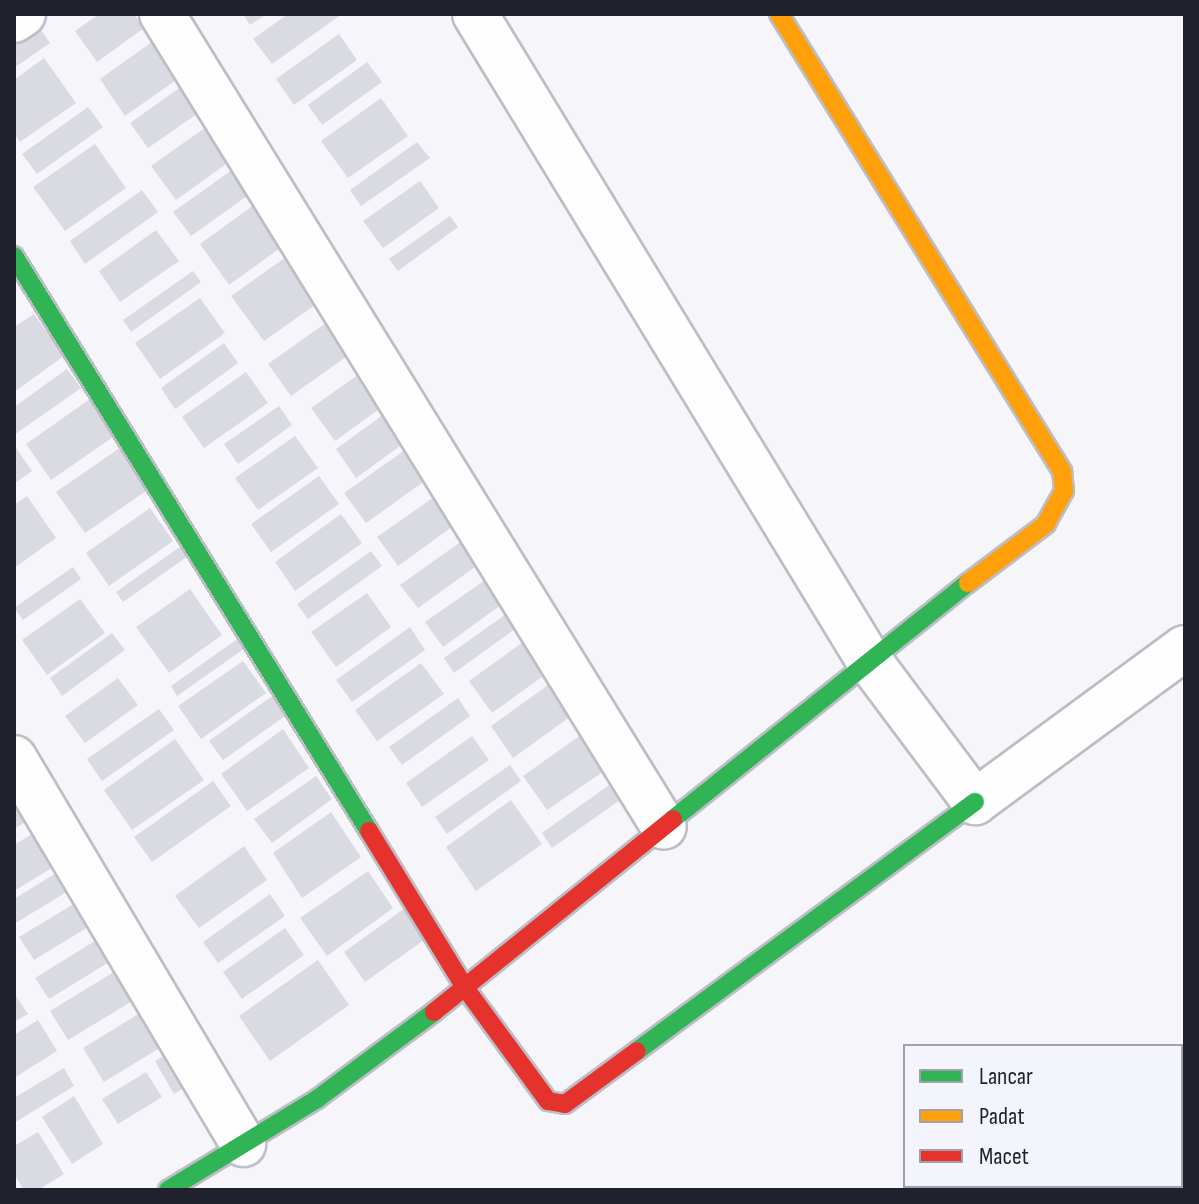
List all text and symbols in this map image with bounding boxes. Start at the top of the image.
legend [903,1044,1183,1188]
text: Lancar [979,1062,1033,1091]
text: Padat [979,1102,1025,1131]
text: Macet [979,1142,1029,1171]

